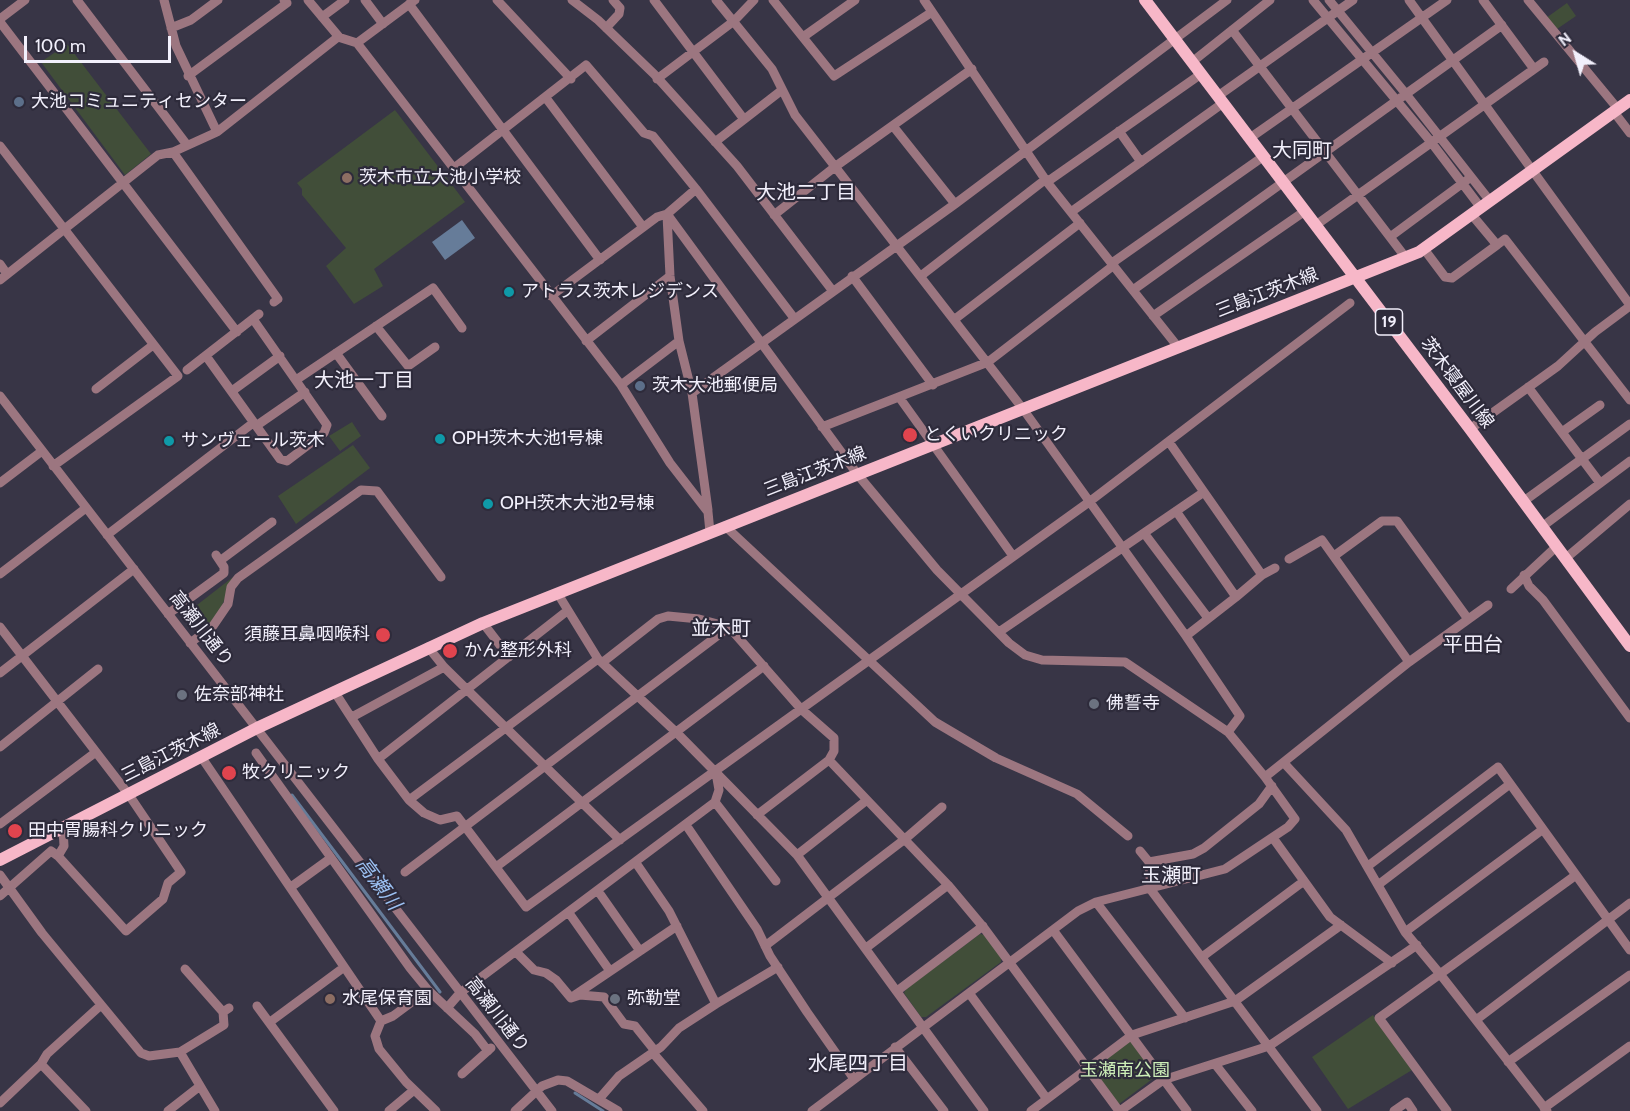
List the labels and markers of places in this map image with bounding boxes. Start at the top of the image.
place label: 大池コミュニティセンター [31,91,247,113]
marker: 大池コミュニティセンター [12,95,26,109]
place label: 茨木市立大池小学校 [359,167,521,189]
marker: 茨木市立大池小学校 [340,171,354,185]
place label: アトラス茨木レジデンス [521,281,719,303]
marker: アトラス茨木レジデンス [502,285,516,299]
place label: 茨木大池郵便局 [652,375,778,397]
marker: 茨木大池郵便局 [633,379,647,393]
place label: とくいクリニック [924,424,1068,446]
marker: とくいクリニック [901,426,919,444]
place label: OPH茨木大池1号棟 [452,428,603,450]
place label: サンヴェール茨木 [181,430,325,452]
marker: OPH茨木大池1号棟 [433,432,447,446]
marker: サンヴェール茨木 [162,434,176,448]
place label: OPH茨木大池2号棟 [500,493,654,515]
marker: OPH茨木大池2号棟 [481,497,495,511]
place label: 須藤耳鼻咽喉科 [244,624,370,646]
marker: 須藤耳鼻咽喉科 [374,626,392,644]
place label: かん整形外科 [464,640,572,662]
marker: かん整形外科 [441,642,459,660]
place label: 佐奈部神社 [194,684,284,706]
marker: 佐奈部神社 [175,688,189,702]
place label: 佛誓寺 [1106,693,1160,715]
marker: 佛誓寺 [1087,697,1101,711]
place label: 牧クリニック [242,762,350,784]
marker: 牧クリニック [220,764,238,782]
place label: 田中胃腸科クリニック [28,820,208,842]
marker: 田中胃腸科クリニック [6,822,24,840]
place label: 水尾保育園 [342,988,432,1010]
place label: 弥勒堂 [627,988,681,1010]
marker: 水尾保育園 [323,992,337,1006]
marker: 弥勒堂 [608,992,622,1006]

